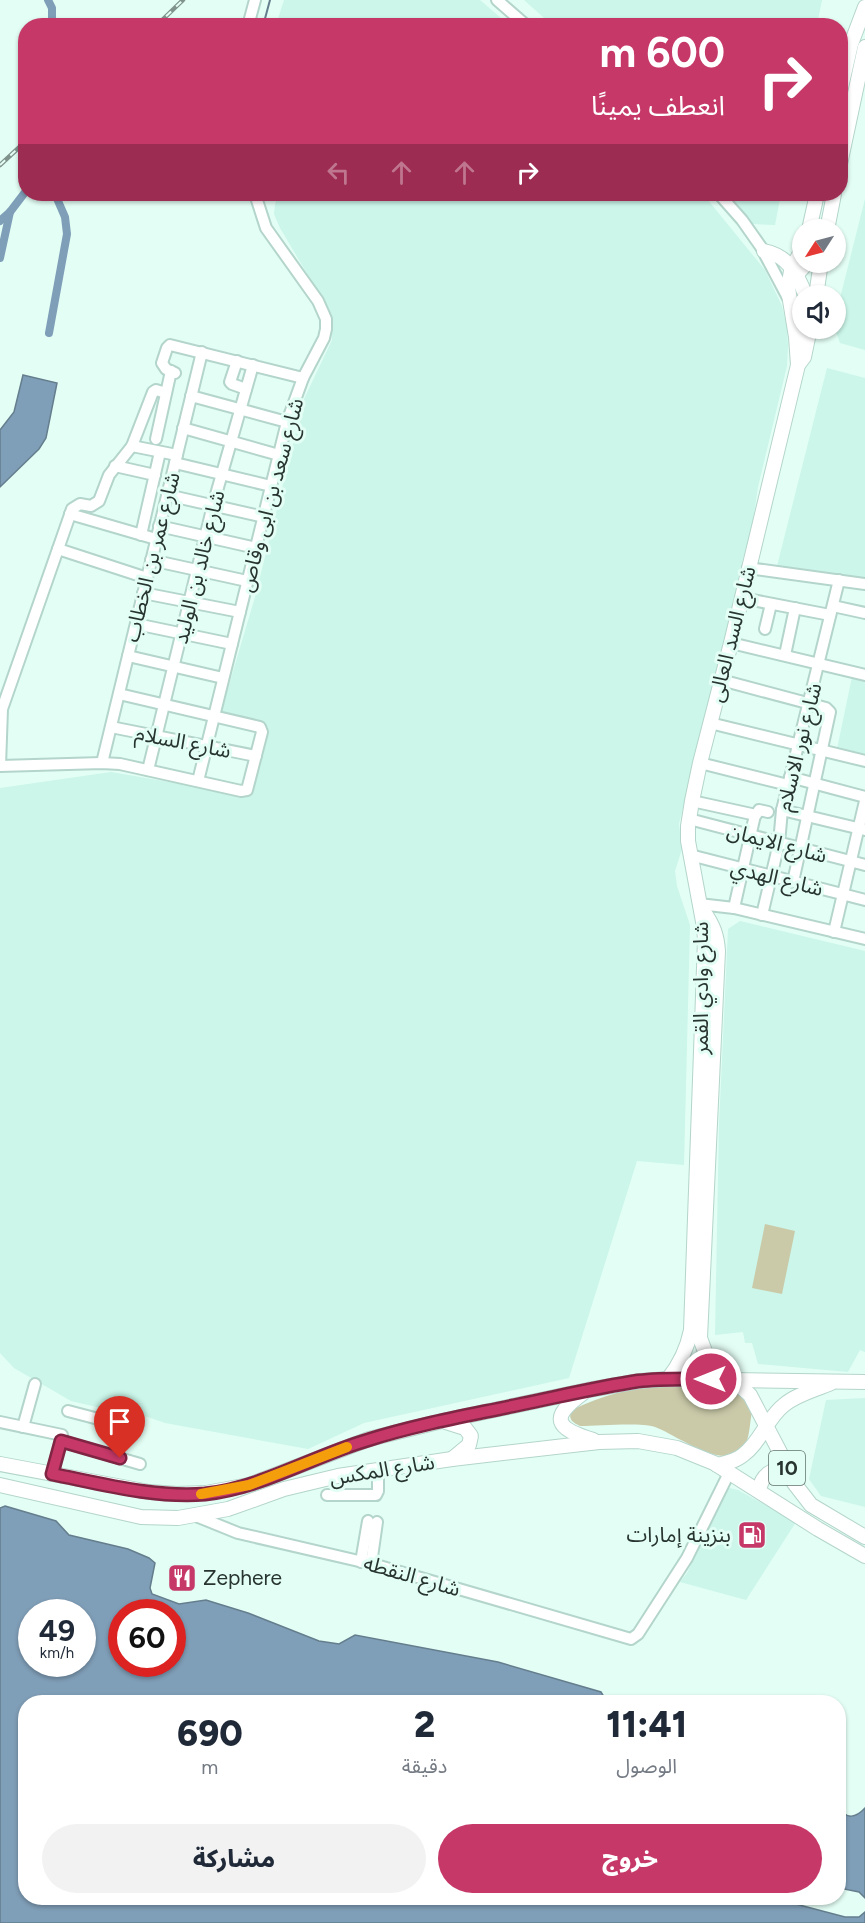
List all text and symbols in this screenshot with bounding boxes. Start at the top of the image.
text: 600 m [600,27,725,78]
icon: right [746,42,824,120]
text: انعطف يمينًا [591,89,725,122]
icon: left [322,156,355,189]
icon: ahead [385,156,418,189]
icon: ahead [448,156,481,189]
icon: right [511,156,544,189]
north arrow [792,219,846,273]
map controls [792,219,846,339]
button: sound [792,285,846,339]
street label: شارع سعد بن ابى وقاص [233,395,311,595]
street label: شارع عمر بن الخطاب [118,469,188,645]
street label: شارع خالد بن الوليد [167,487,233,647]
street label: شارع السد العالى [703,563,763,705]
street label: شارع نور الاسلام [771,680,830,814]
street label: شارع السلام [132,720,233,767]
street label: شارع الايمان [724,817,830,871]
street label: شارع الهدي [727,854,826,905]
street label: شارع وادي القمر [688,922,717,1055]
position arrow [679,1347,743,1411]
pin [94,1396,145,1458]
icon: arrive [103,1405,136,1438]
street label: شارع المكس [328,1449,437,1493]
road number: 10 [769,1451,805,1485]
fuel station icon: بنزينة إمارات [736,1519,768,1551]
place label: بنزينة إمارات [626,1522,731,1548]
street label: شارع النقطه [360,1550,463,1604]
restaurant icon: Zephere [166,1562,198,1594]
place label: Zephere [203,1565,282,1590]
speed limit sign: 60 [108,1599,186,1677]
text: 49 [39,1612,75,1649]
text: km/h [40,1644,74,1662]
text: 2 [414,1703,435,1746]
text: 11:41 [606,1703,687,1746]
text: 690 [177,1712,243,1755]
text: دقيقة [402,1754,447,1778]
text: الوصول [616,1754,677,1778]
text: m [201,1755,218,1779]
button: مشاركة [42,1824,426,1893]
button: خروج [438,1824,822,1893]

